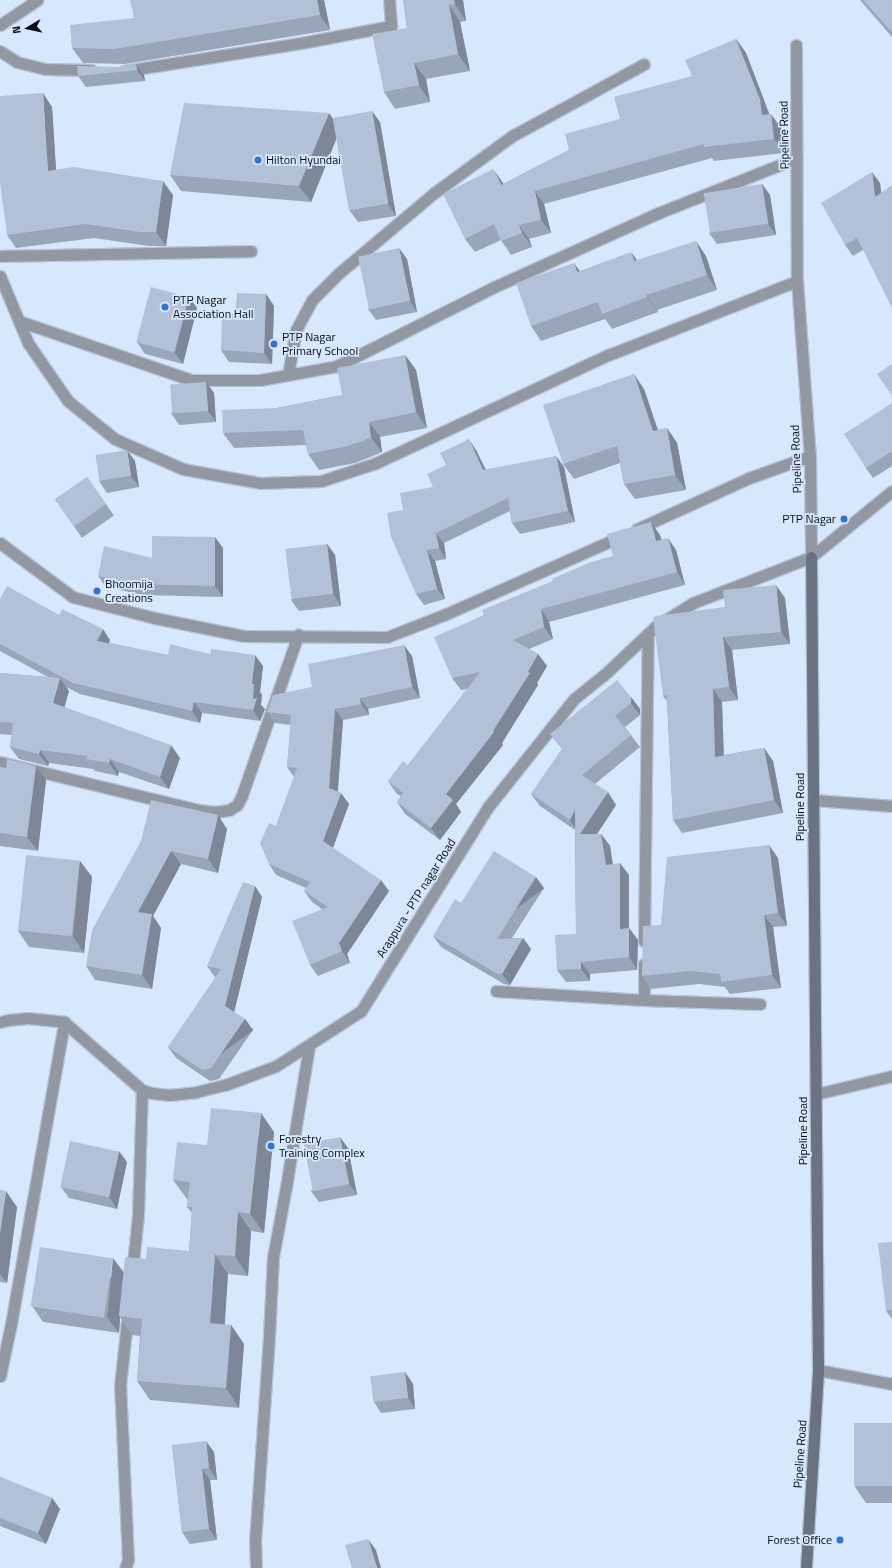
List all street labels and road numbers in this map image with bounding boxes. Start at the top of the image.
street label: Pipeline Road [776,101,792,169]
street label: Pipeline Road [788,424,804,494]
street label: Pipeline Road [793,773,807,841]
street label: Arappura - PTP nagar Road [373,836,459,960]
street label: Pipeline Road [796,1097,810,1165]
street label: Pipeline Road [790,1419,810,1489]

